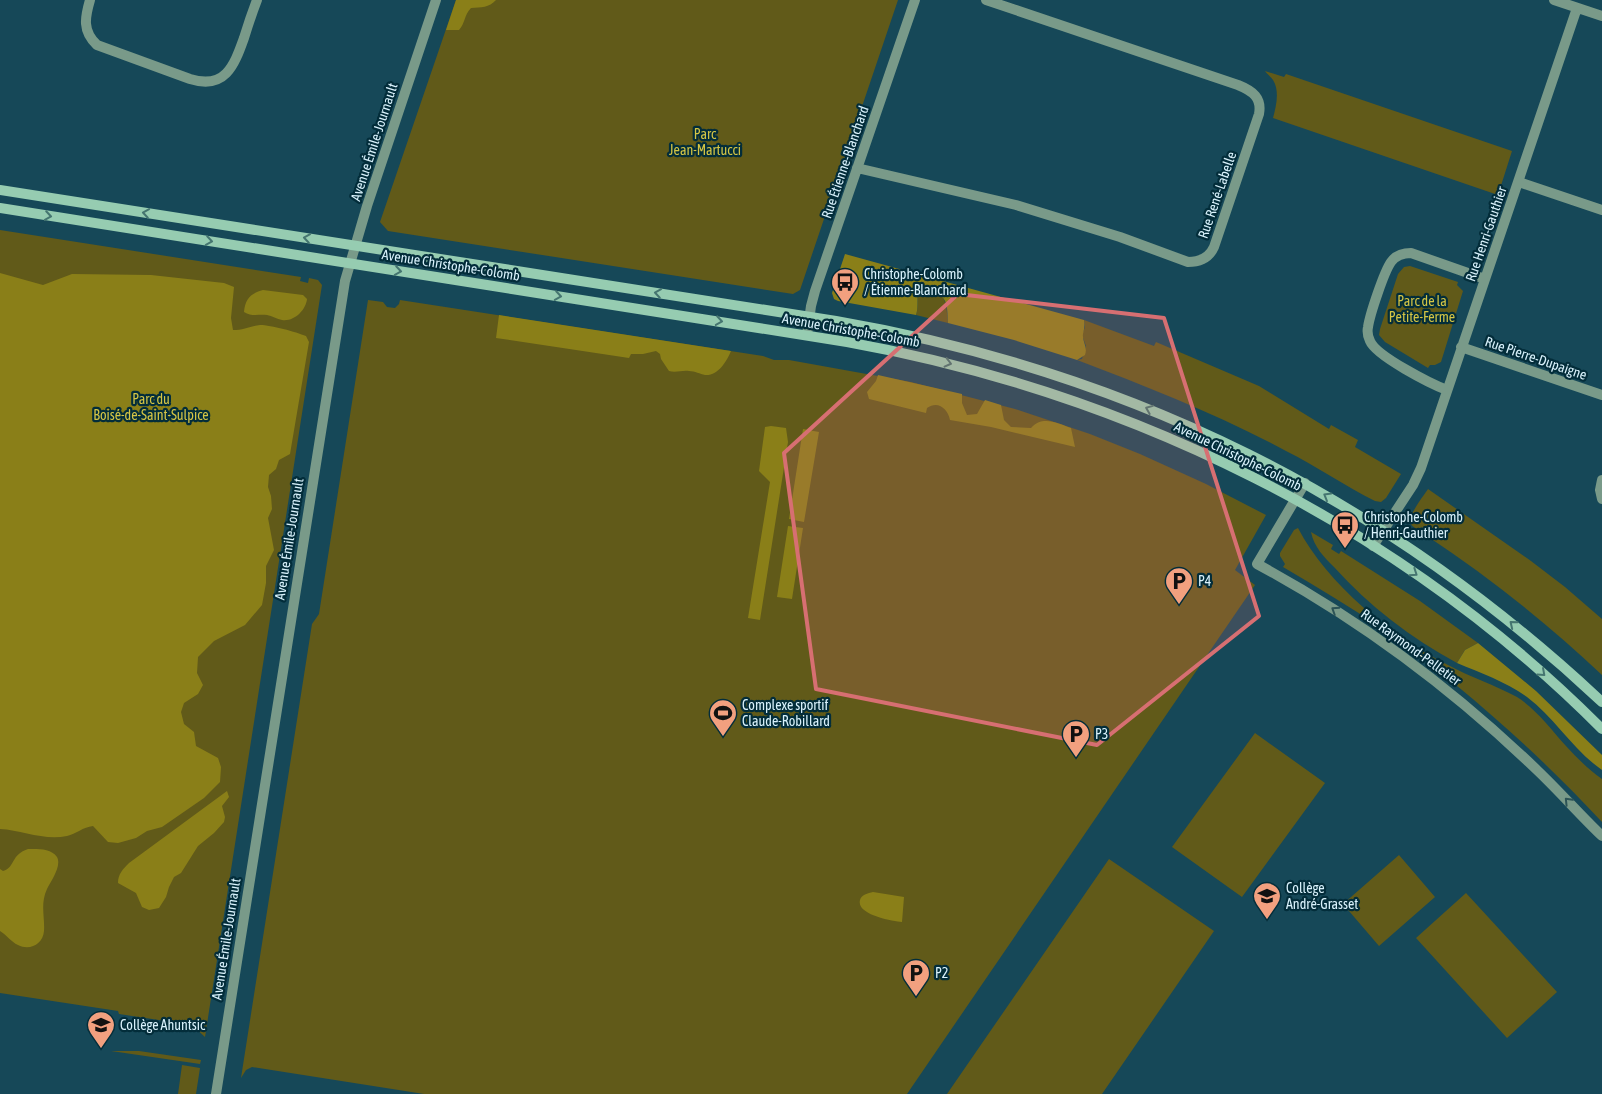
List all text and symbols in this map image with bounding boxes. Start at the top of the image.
street label: Avenue Émile-Journault [347,81,401,203]
street label: Rue Étienne-Blanchard [818,104,872,220]
park label: Parc Jean-Martucci [669,126,741,158]
street label: Rue René-Labelle [1195,150,1239,240]
street label: Rue Henri-Gauthier [1462,184,1510,284]
one-way arrow [142,208,151,218]
one-way arrow [45,210,53,221]
one-way arrow [302,233,310,244]
one-way arrow [204,236,213,246]
street label: Avenue Christophe-Colomb [381,246,522,284]
one-way arrow [394,265,402,276]
place label: Christophe-Colomb / Étienne-Blanchard [864,266,967,298]
bus stop icon: Christophe-Colomb / Étienne-Blanchard [830,267,860,306]
one-way arrow [653,288,661,299]
one-way arrow [555,290,563,301]
park label: Parc de la Petite-Ferme [1389,293,1455,325]
street label: Avenue Christophe-Colomb [781,310,921,350]
one-way arrow [714,316,723,326]
street label: Rue Pierre-Dupaigne [1483,333,1589,383]
one-way arrow [943,357,952,368]
park label: Parc du Boisé-de-Saint-Sulpice [93,391,209,423]
one-way arrow [1145,405,1154,415]
street label: Avenue Christophe-Colomb [1172,418,1305,494]
street label: Avenue Émile-Journault [271,477,307,601]
one-way arrow [1323,492,1332,502]
place label: Christophe-Colomb / Henri-Gauthier [1364,509,1463,541]
bus stop icon: Christophe-Colomb / Henri-Gauthier [1330,510,1360,549]
parking icon: P4 [1164,566,1194,605]
one-way arrow [1408,567,1418,576]
place label: P4 [1198,573,1212,589]
street label: Rue Raymond-Pelletier [1358,605,1465,689]
one-way arrow [1331,607,1340,616]
one-way arrow [1510,622,1519,630]
one-way arrow [1536,667,1545,676]
place label: Complexe sportif Claude-Robillard [742,697,830,729]
sports icon: Complexe sportif Claude-Robillard [708,698,738,737]
parking icon: P3 [1061,719,1091,758]
place label: P3 [1095,726,1108,742]
one-way arrow [1565,798,1574,807]
street label: Avenue Émile-Journault [208,877,244,1001]
place label: Collège André-Grasset [1286,880,1358,912]
school or university icon: Collège André-Grasset [1252,881,1282,920]
parking icon: P2 [901,958,931,997]
place label: P2 [935,965,948,981]
school or university icon: Collège Ahuntsic [86,1010,116,1049]
place label: Collège Ahuntsic [120,1017,206,1033]

